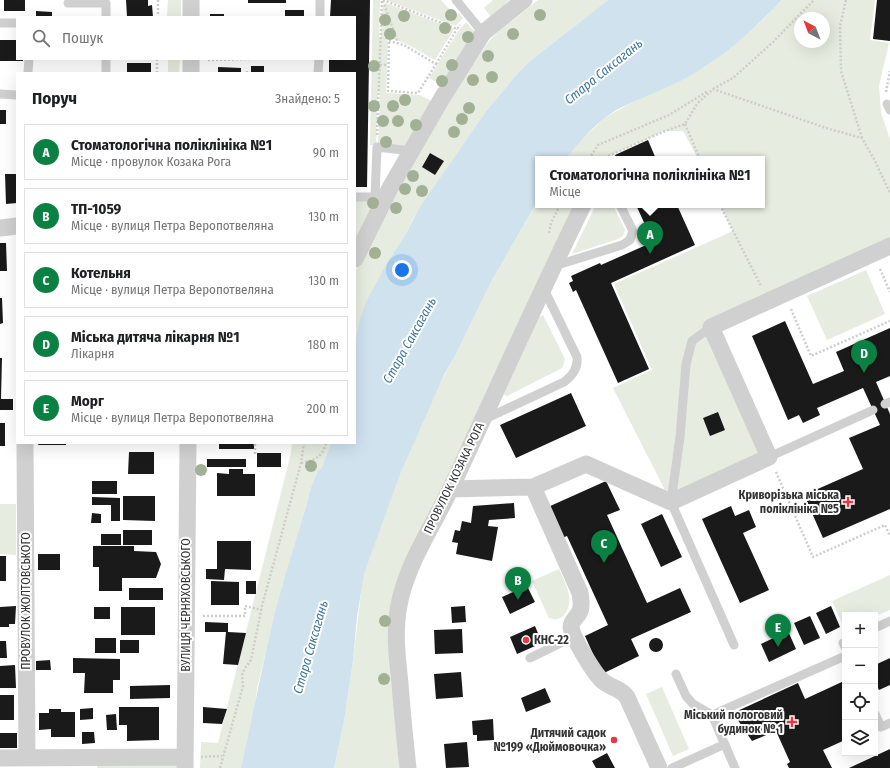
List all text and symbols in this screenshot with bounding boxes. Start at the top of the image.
north arrow [794,12,830,48]
search box [16,16,356,60]
icon: search [30,27,52,49]
text: Пошук [62,29,103,47]
water label: Стара Саксагань [561,35,645,107]
text: Поруч [32,88,77,109]
text: Знайдено: 5 [275,91,340,106]
text: Стоматологічна поліклініка №1 [71,136,272,154]
text: A [42,145,50,160]
text: 90 m [313,145,339,160]
text: Місце · провулок Козака Рога [71,154,231,169]
popup [535,156,765,208]
text: Стоматологічна поліклініка №1 [549,166,751,184]
text: Місце [549,184,581,199]
text: ТП-1059 [71,200,121,218]
text: B [42,209,50,224]
text: 130 m [308,209,339,224]
text: Місце · вулиця Петра Веропотвеляна [71,218,274,233]
pin: A [637,221,663,254]
your location [392,260,412,280]
text: Котельня [71,264,131,282]
text: C [43,273,49,288]
text: 130 m [308,273,339,288]
text: Місце · вулиця Петра Веропотвеляна [71,282,274,297]
water label: Стара Саксагань [380,295,439,386]
text: Міська дитяча лікарня №1 [71,328,240,346]
text: D [42,337,50,352]
text: 180 m [308,337,339,352]
pin: D [851,340,877,373]
text: Лікарня [71,346,115,361]
text: Морг [71,392,104,410]
text: E [43,401,49,416]
text: 200 m [307,401,339,416]
text: Місце · вулиця Петра Веропотвеляна [71,410,274,425]
street label: ПРОВУЛОК КОЗАКА РОГА [421,419,487,536]
place label: Криворізька міська поліклініка №5 [739,488,839,516]
marker: Криворізька міська поліклініка №5 [842,496,854,508]
pin: C [591,530,617,563]
street label: ПРОВУЛОК ЖОЛТОВСЬКОГО [19,532,33,670]
street label: ВУЛИЦЯ ЧЕРНЯХОВСЬКОГО [179,538,193,672]
pin: B [505,567,531,600]
water label: Стара Саксагань [290,599,331,695]
map controls [842,612,878,756]
button: + [842,612,878,648]
pin: E [765,614,791,647]
place label: КНС-22 [534,633,569,647]
marker: КНС-22 [521,635,531,645]
button: − [842,648,878,684]
button: locate [842,684,878,720]
place label: Міський пологовий будинок № 1 [684,708,783,736]
marker: Міський пологовий будинок № 1 [786,716,798,728]
button: layers [842,720,878,756]
place label: Дитячий садок №199 «Дюймовочка» [493,726,607,754]
marker: Дитячий садок №199 «Дюймовочка» [609,735,619,745]

